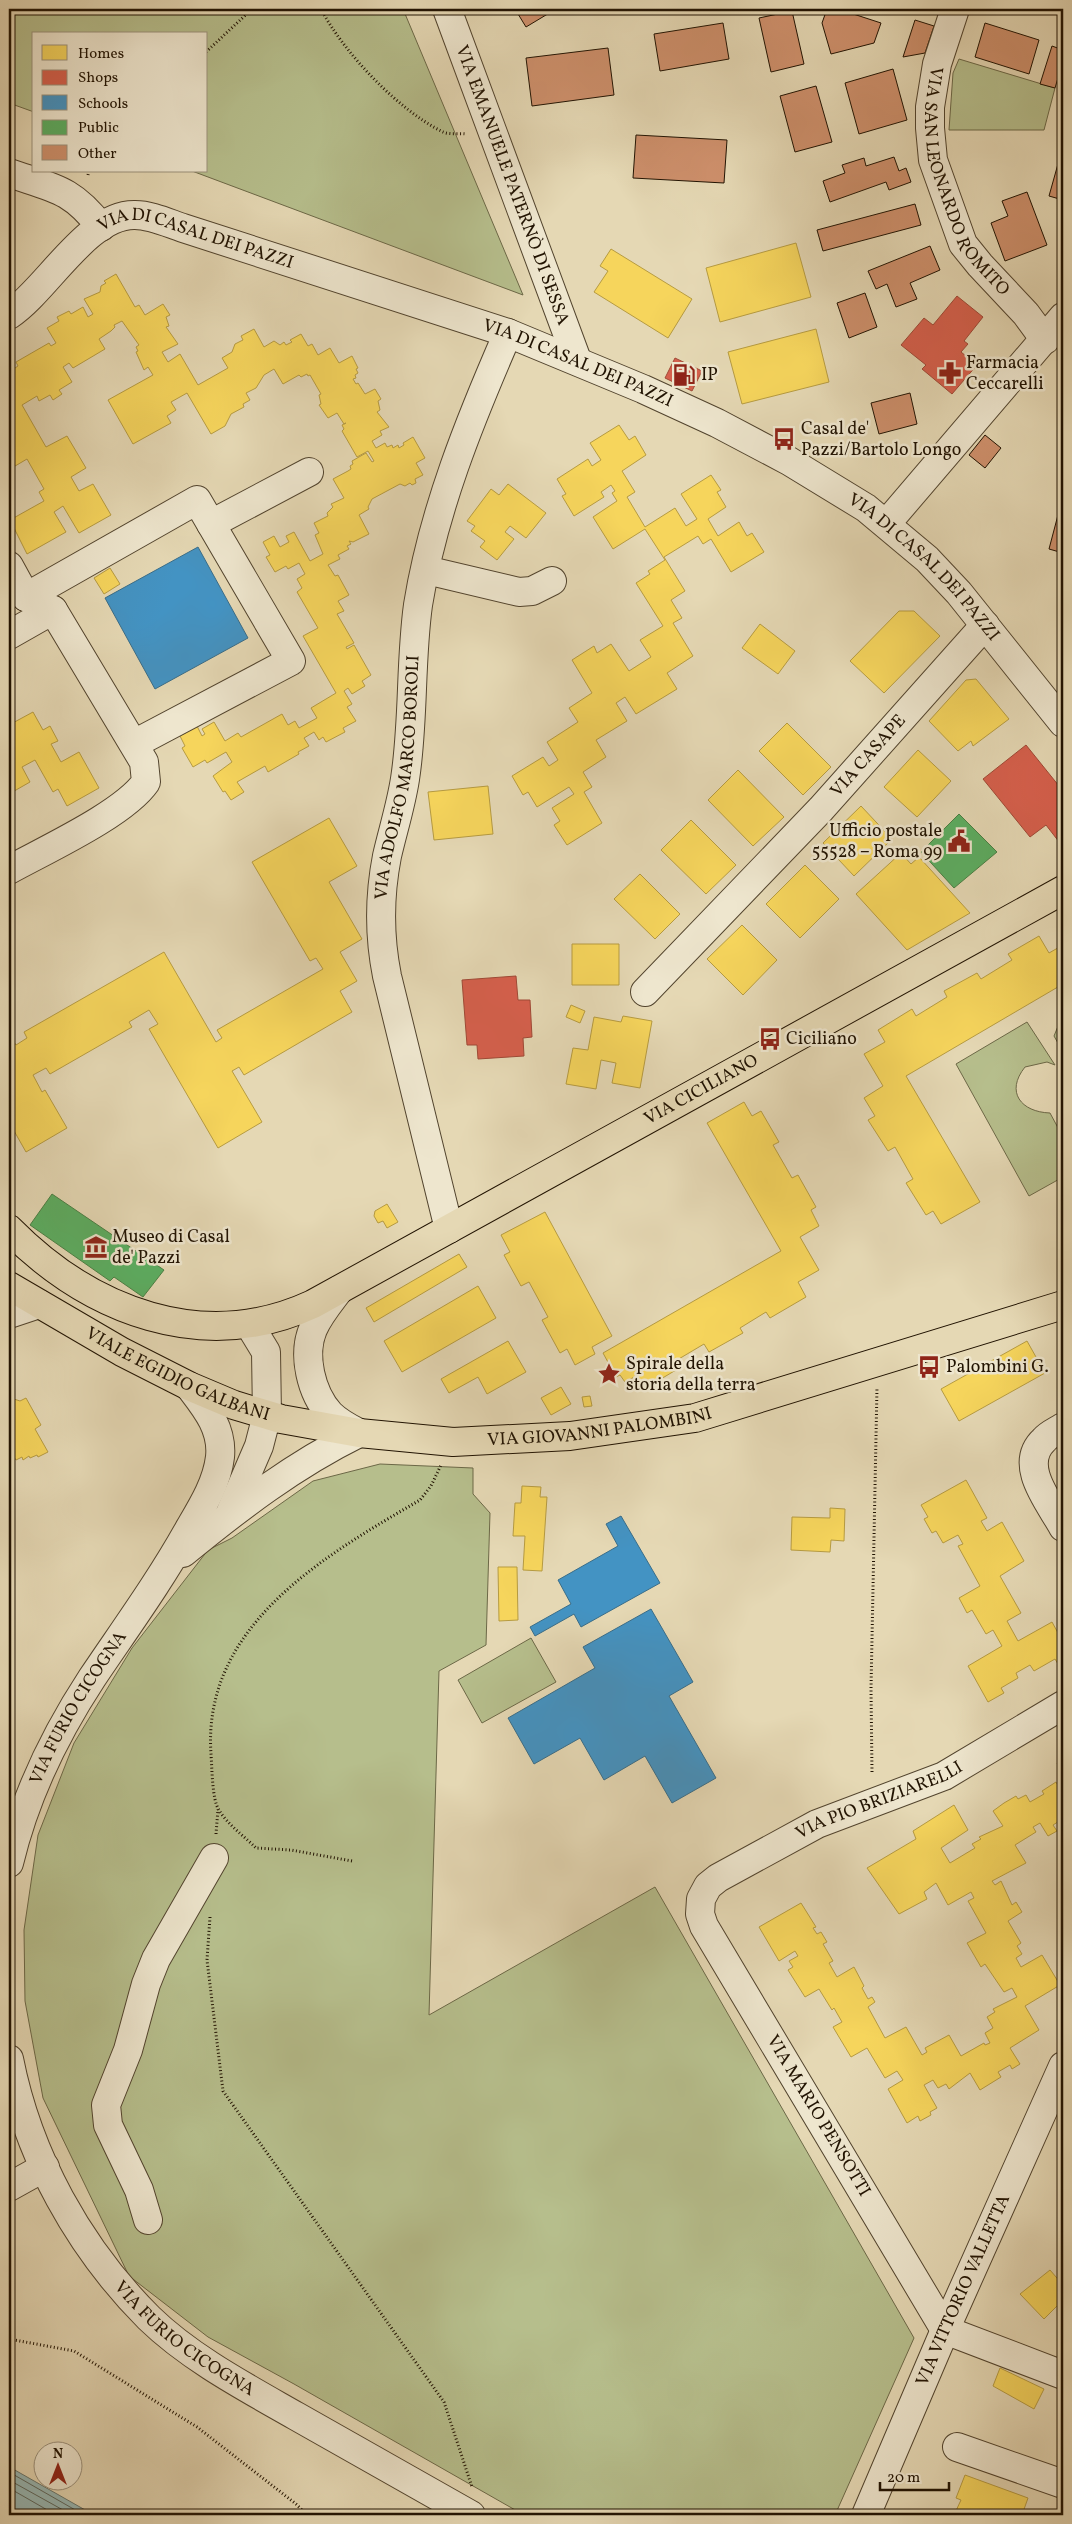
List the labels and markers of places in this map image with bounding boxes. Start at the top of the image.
place label: Farmacia Ceccarelli [966,351,1044,397]
pharmacy icon: Farmacia Ceccarelli [937,360,963,386]
fuel station icon: IP [671,362,697,388]
place label: IP [701,363,718,388]
place label: Casal de' Pazzi/Bartolo Longo [801,417,961,463]
bus stop icon: Casal de' Pazzi/Bartolo Longo [771,426,797,452]
place label: Ufficio postale 55528 – Roma 99 [812,819,942,865]
public building icon: Ufficio postale 55528 – Roma 99 [946,828,972,854]
bus stop icon: Ciciliano [757,1026,783,1052]
place label: Ciciliano [786,1027,857,1052]
place label: Museo di Casal de' Pazzi [112,1225,230,1271]
museum icon: Museo di Casal de' Pazzi [83,1234,109,1260]
place label: Spirale della storia della terra [626,1352,756,1398]
bus stop icon: Palombini G. [916,1354,942,1380]
place label: Palombini G. [946,1355,1049,1380]
place icon: Spirale della storia della terra [596,1361,622,1387]

